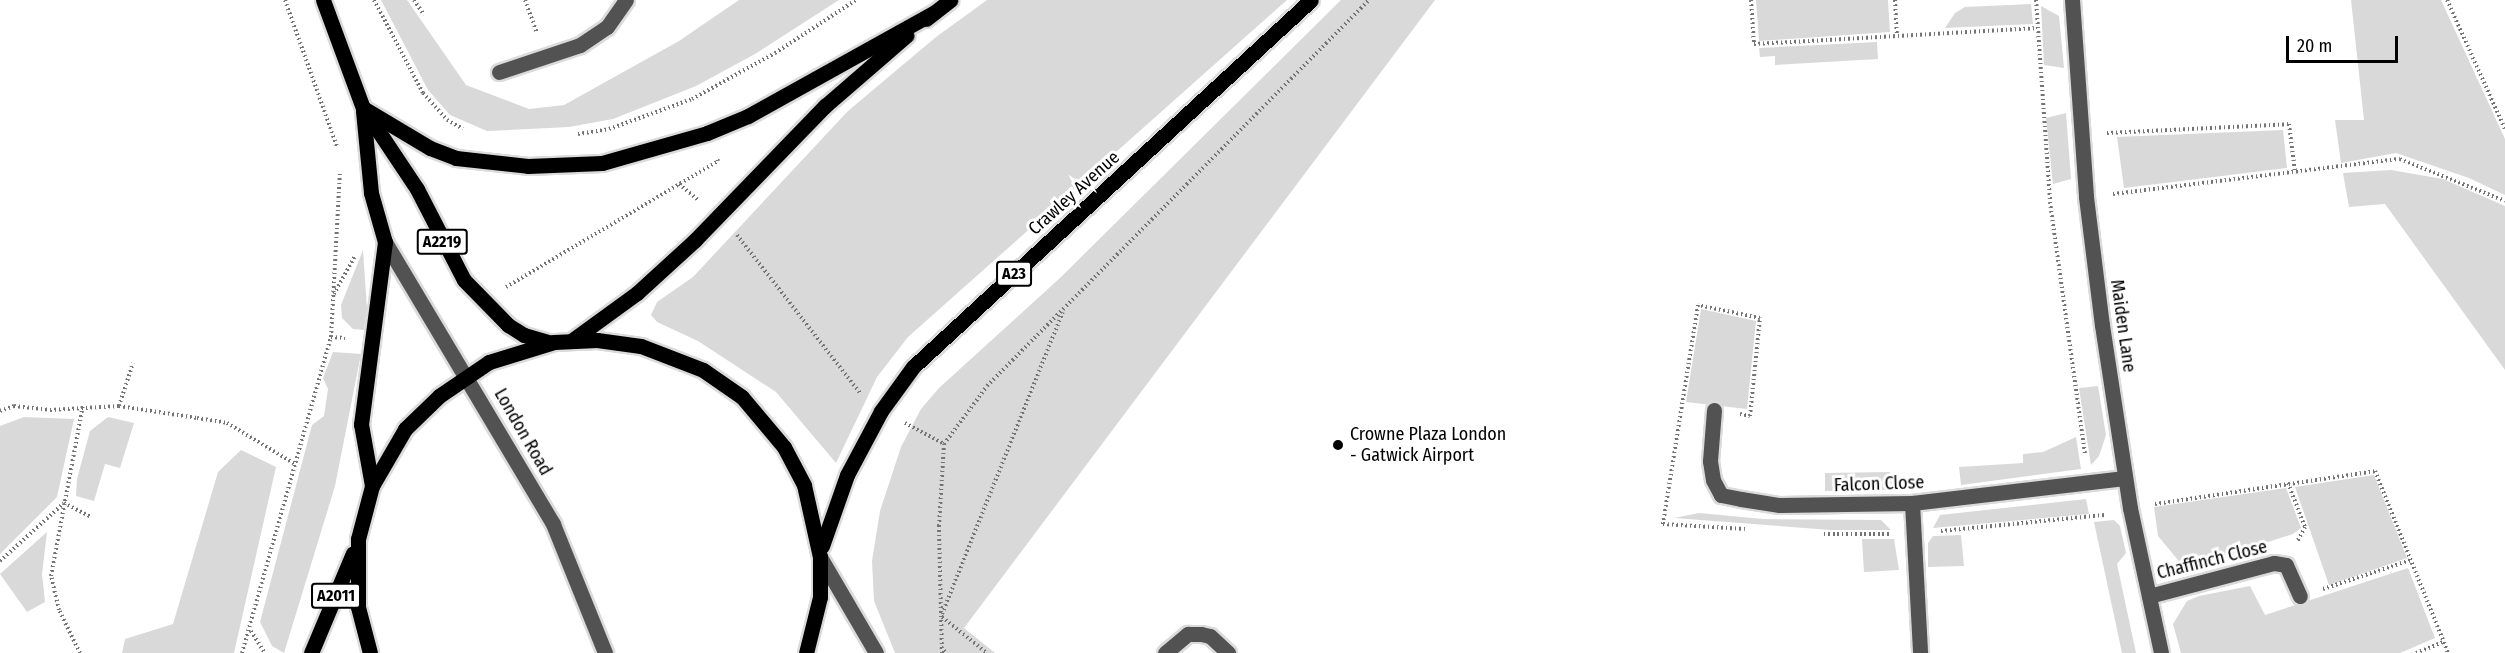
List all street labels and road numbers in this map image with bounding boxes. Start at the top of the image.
street label: Crawley Avenue [1024,147,1124,239]
road number: A2219 [416,229,468,255]
road number: A23 [996,261,1032,287]
street label: Maiden Lane [2106,278,2140,374]
street label: London Road [489,385,557,479]
street label: Falcon Close [1833,472,1925,496]
street label: Chaffinch Close [2155,536,2269,584]
road number: A2011 [310,583,362,609]

